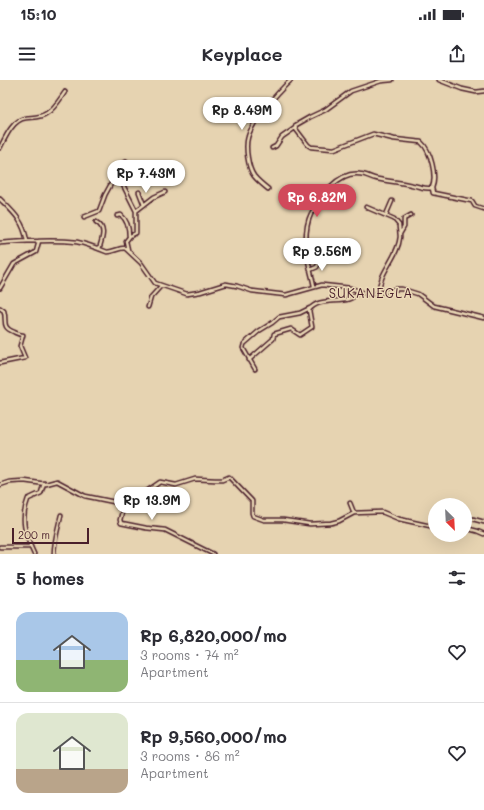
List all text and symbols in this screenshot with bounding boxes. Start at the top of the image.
text: 15:10 [20,4,56,24]
text: Keyplace [201,42,283,66]
icon: menu [16,43,38,65]
icon: share [446,43,468,65]
pin: Rp 8.49M [201,97,283,131]
text: Rp 8.49M [212,101,272,118]
pin: Rp 7.43M [105,160,187,194]
text: Rp 7.43M [116,164,176,181]
pin: Rp 6.82M [276,184,358,218]
text: Rp 6.82M [287,188,347,205]
pin: Rp 9.56M [281,238,363,272]
text: Rp 9.56M [292,242,352,259]
district label: SUKANEGLA [329,284,413,301]
pin: Rp 13.9M [111,487,193,521]
text: Rp 13.9M [123,491,181,508]
north arrow [428,498,472,542]
map controls [428,498,472,542]
scale bar [12,526,89,545]
text: 200 m [18,527,50,542]
text: 5 homes [16,567,84,589]
icon: filters [446,567,468,589]
text: Rp 6,820,000/mo [140,624,287,646]
icon: home [48,628,96,676]
icon: heart [446,641,468,663]
text: 3 rooms · 74 m² [140,646,239,663]
text: Apartment [140,663,209,680]
text: Rp 9,560,000/mo [140,725,287,747]
icon: home [48,729,96,777]
icon: heart [446,742,468,764]
text: 3 rooms · 86 m² [140,747,240,764]
text: Apartment [140,764,209,781]

